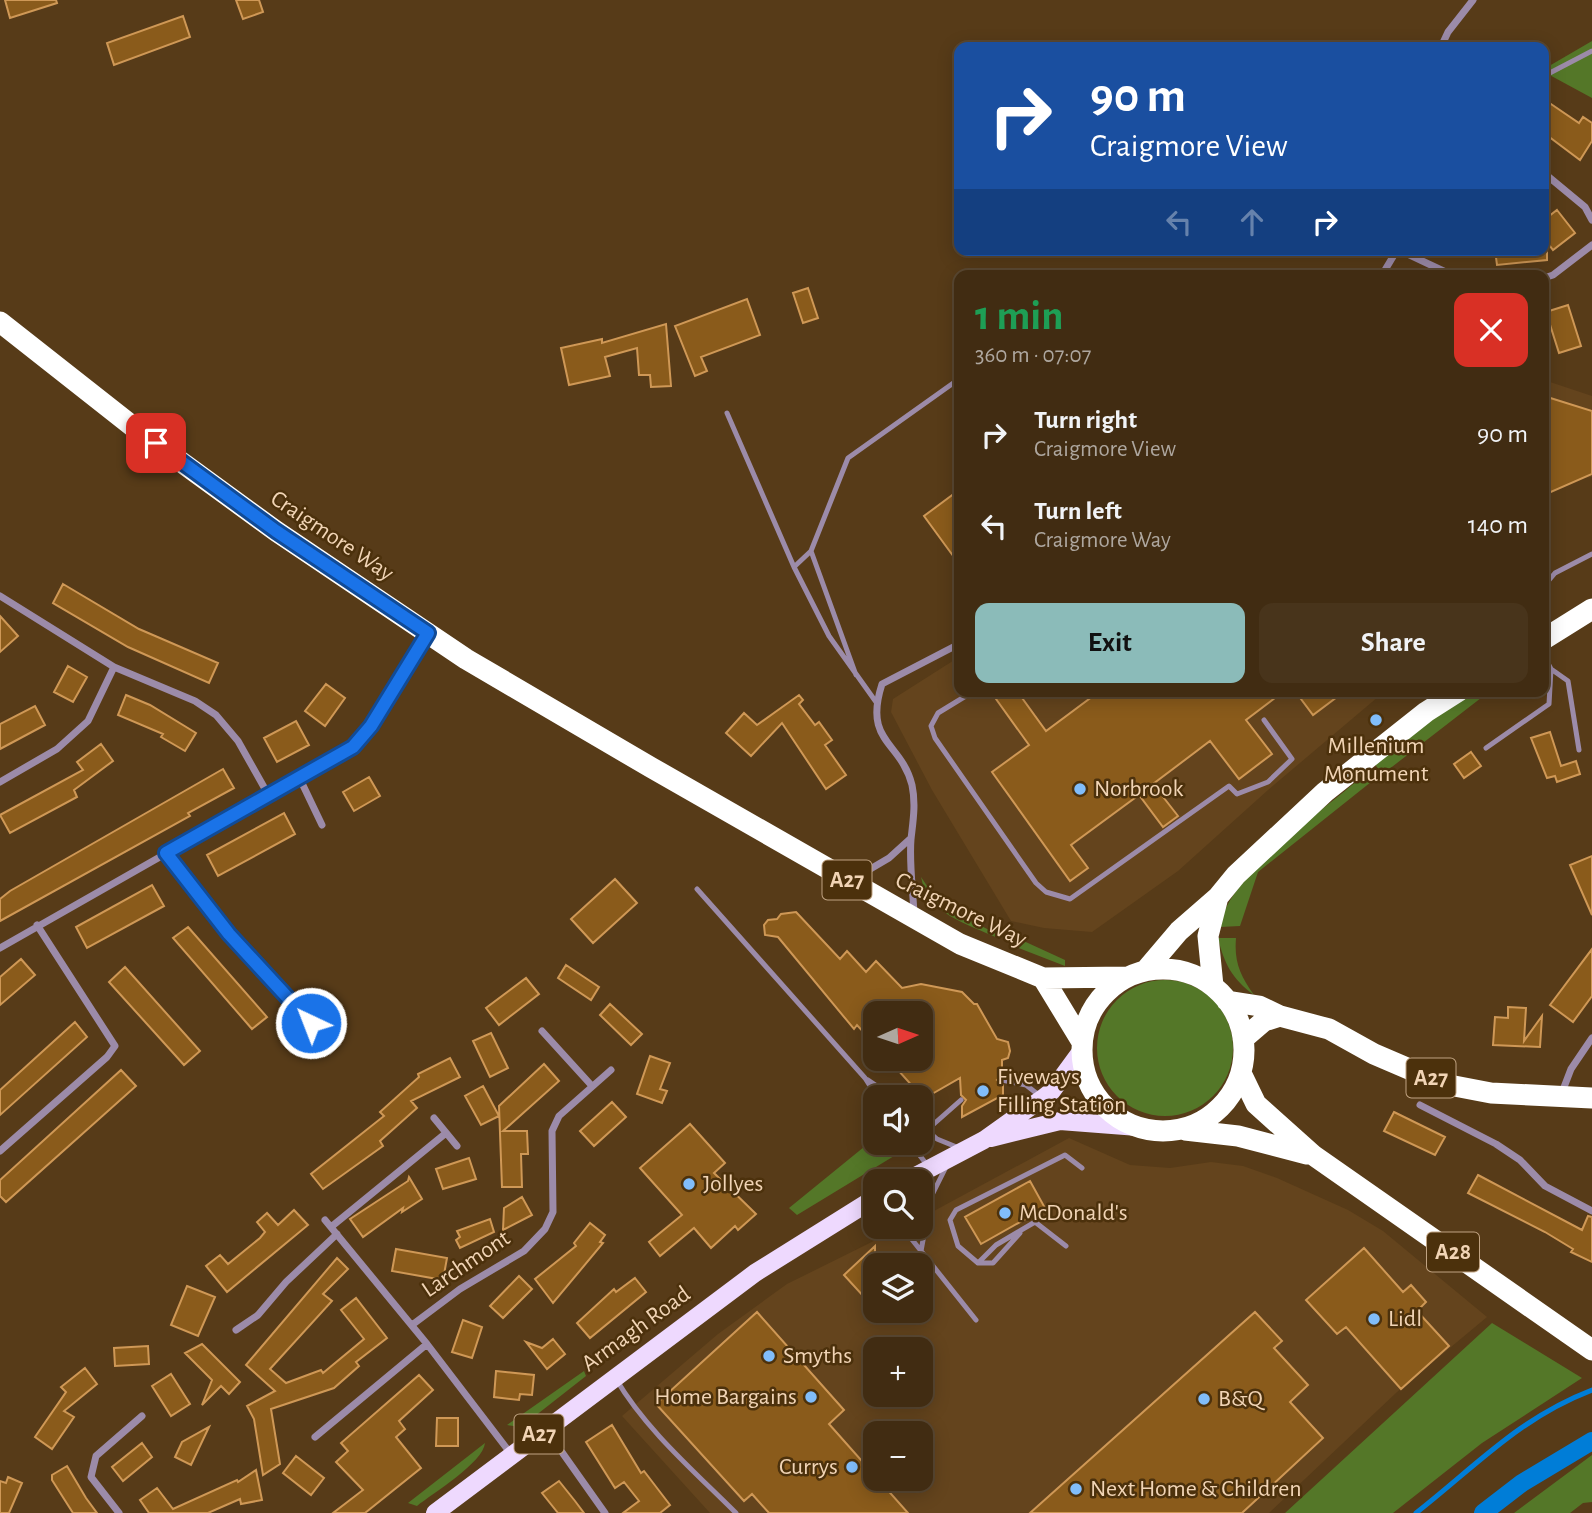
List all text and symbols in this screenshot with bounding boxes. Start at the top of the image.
icon: right [975,70,1066,161]
text: 90 m [1090,72,1186,121]
text: Craigmore View [1090,130,1288,162]
icon: left [1160,203,1198,241]
icon: ahead [1233,203,1271,241]
icon: right [1306,203,1344,241]
button: close [1454,293,1528,367]
text: 1 min [975,295,1064,337]
text: 360 m · 07:07 [975,344,1091,367]
text: Turn right [1034,407,1137,433]
pin [126,413,186,473]
icon: right [975,416,1013,454]
text: 90 m [1477,421,1528,447]
icon: arrive [137,424,175,462]
text: Craigmore View [1034,438,1176,461]
street label: Craigmore Way [266,486,398,586]
text: Turn left [1034,498,1122,524]
icon: left [975,507,1013,545]
text: 140 m [1468,512,1528,538]
text: Craigmore Way [1034,529,1171,552]
button: Exit [975,603,1245,683]
button: Share [1259,603,1528,683]
marker: Millenium Monument [1368,712,1384,728]
place label: Millenium Monument [1324,734,1429,786]
place label: Norbrook [1094,777,1184,801]
marker: Norbrook [1072,781,1088,797]
road number: A27 [822,860,872,900]
street label: Craigmore Way [892,868,1030,952]
position arrow [274,986,348,1060]
north arrow [863,1001,933,1071]
map controls [863,1001,933,1491]
road number: A27 [1406,1058,1456,1098]
place label: Fiveways Filling Station [997,1065,1126,1117]
marker: Fiveways Filling Station [975,1083,991,1099]
button: sound [863,1085,933,1155]
button: search [863,1169,933,1239]
place label: Jollyes [703,1172,763,1196]
marker: Jollyes [681,1176,697,1192]
place label: McDonald's [1019,1201,1128,1225]
marker: McDonald's [997,1205,1013,1221]
street label: Larchmont [417,1226,515,1302]
road number: A28 [1427,1232,1479,1272]
button: layers [863,1253,933,1323]
street label: Armagh Road [577,1282,695,1376]
place label: Lidl [1388,1307,1422,1331]
marker: Lidl [1366,1311,1382,1327]
button: + [863,1337,933,1407]
place label: Smyths [783,1344,852,1368]
marker: Smyths [761,1348,777,1364]
place label: Home Bargains [654,1385,797,1409]
place label: B&Q [1218,1387,1266,1411]
marker: Home Bargains [803,1389,819,1405]
marker: B&Q [1196,1391,1212,1407]
road number: A27 [514,1414,564,1454]
button: − [863,1421,933,1491]
place label: Currys [779,1455,838,1479]
marker: Currys [844,1459,860,1475]
place label: Next Home & Children [1090,1477,1302,1501]
marker: Next Home & Children [1068,1481,1084,1497]

